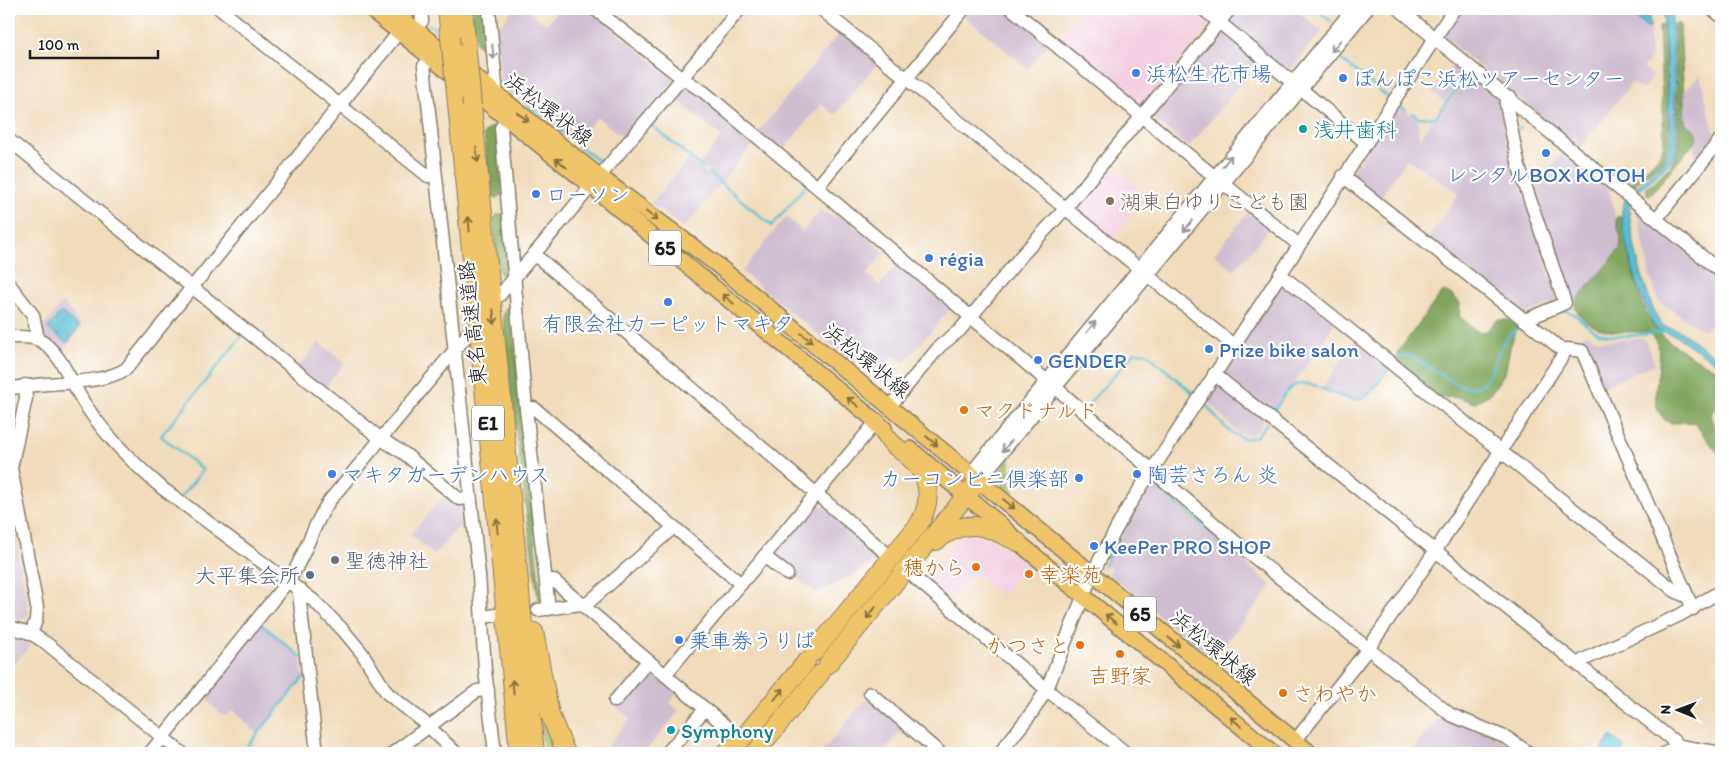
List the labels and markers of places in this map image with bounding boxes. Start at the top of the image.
place label: 浜松生花市場 [1146,61,1272,86]
place label: ぽんぽこ浜松ツアーセンター [1353,66,1624,91]
marker: 浜松生花市場 [1130,67,1142,79]
marker: ぽんぽこ浜松ツアーセンター [1337,72,1349,84]
place label: 浅井歯科 [1313,117,1397,142]
marker: 浅井歯科 [1297,123,1309,135]
marker: レンタルBOX KOTOH [1540,147,1552,159]
place label: レンタルBOX KOTOH [1446,162,1646,187]
place label: ローソン [546,182,630,207]
marker: ローソン [530,188,542,200]
place label: 湖東白ゆりこども園 [1120,189,1309,214]
marker: 湖東白ゆりこども園 [1104,195,1116,207]
place label: régia [939,246,984,271]
marker: régia [923,252,935,264]
marker: 有限会社カーピットマキタ [662,296,674,308]
place label: 有限会社カーピットマキタ [542,311,794,336]
place label: Prize bike salon [1219,337,1359,362]
marker: Prize bike salon [1203,343,1215,355]
place label: GENDER [1048,348,1127,373]
marker: GENDER [1032,354,1044,366]
place label: マクドナルド [974,398,1098,423]
marker: マクドナルド [958,404,970,416]
place label: マキタガーデンハウス [342,462,550,487]
place label: 陶芸さろん 炎 [1147,462,1278,487]
place label: カーコンビニ倶楽部 [880,466,1069,491]
marker: マキタガーデンハウス [326,468,338,480]
marker: 陶芸さろん 炎 [1131,468,1143,480]
marker: カーコンビニ倶楽部 [1073,472,1085,484]
place label: KeePer PRO SHOP [1104,534,1271,559]
marker: KeePer PRO SHOP [1088,540,1100,552]
place label: 聖徳神社 [345,548,429,573]
marker: 聖徳神社 [329,554,341,566]
place label: 穂から [903,555,966,580]
marker: 穂から [970,561,982,573]
place label: 幸楽苑 [1039,562,1102,587]
place label: 大平集会所 [195,563,300,588]
marker: 幸楽苑 [1023,568,1035,580]
marker: 大平集会所 [304,569,316,581]
place label: 乗車券うりば [689,628,815,653]
place label: かつさと [986,633,1070,658]
marker: 乗車券うりば [673,634,685,646]
marker: かつさと [1074,639,1086,651]
marker: 吉野家 [1114,648,1126,660]
place label: 吉野家 [1089,663,1152,688]
place label: さわやか [1293,681,1377,706]
marker: さわやか [1277,687,1289,699]
place label: Symphony [681,718,774,743]
marker: Symphony [665,724,677,736]

